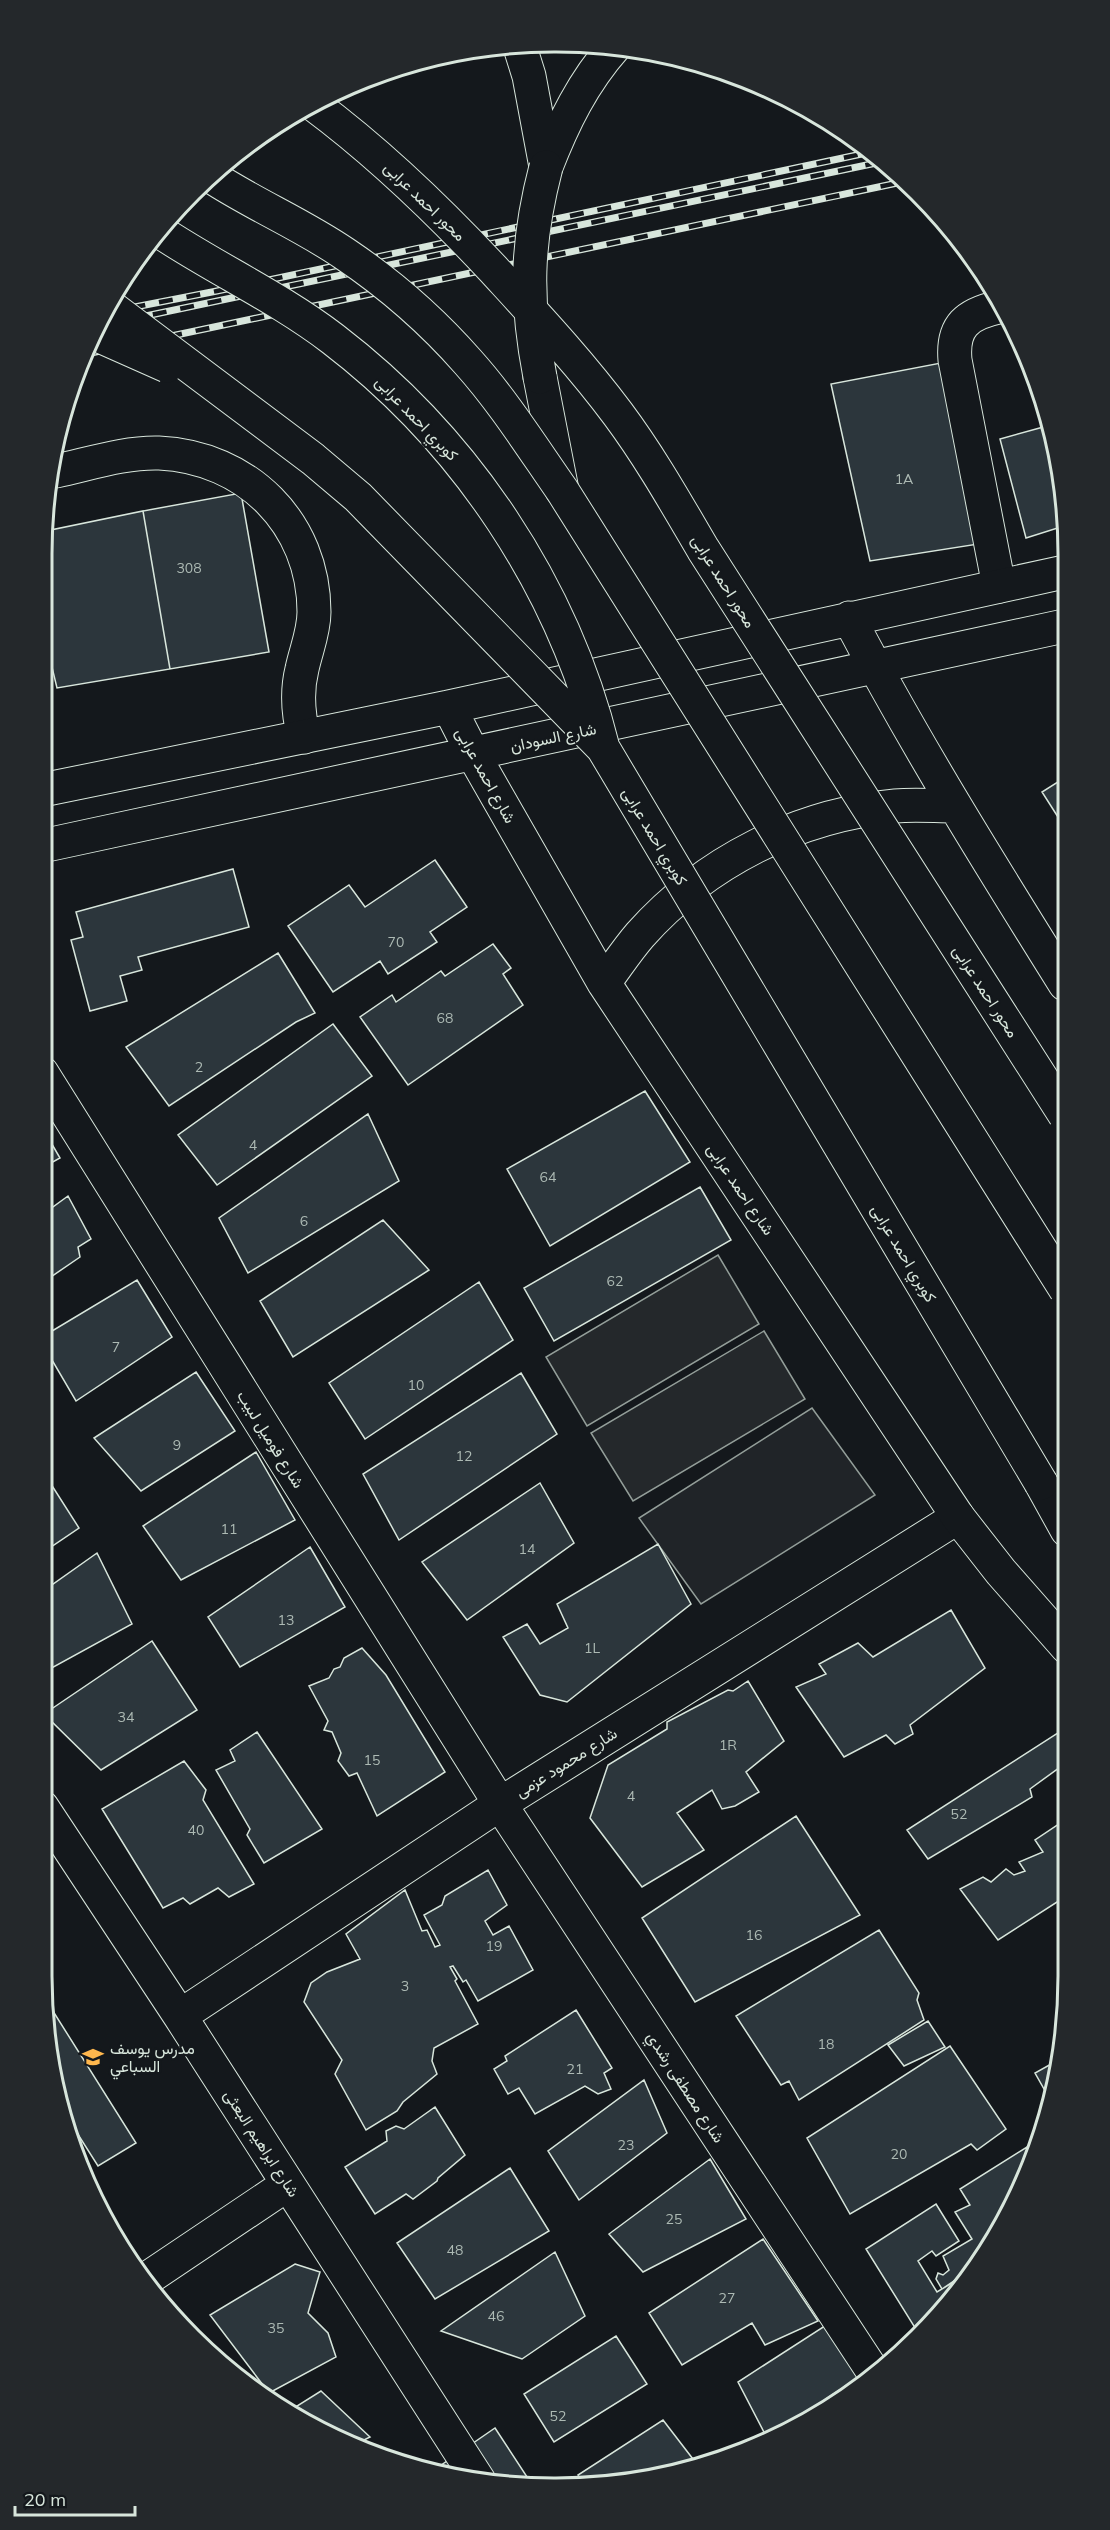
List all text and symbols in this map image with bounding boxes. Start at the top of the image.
street label: محور احمد عرابى [379,157,470,246]
street label: كوبري احمد عرابى [369,371,463,468]
house number: 1A [895,470,914,488]
street label: محور احمد عرابى [687,531,761,632]
house number: 308 [176,559,202,577]
street label: شارع السودان [508,718,598,758]
street label: شارع احمد عرابى [450,724,521,827]
street label: كوبري احمد عرابى [615,783,692,891]
house number: 70 [388,933,404,951]
street label: محور احمد عرابى [948,941,1023,1042]
house number: 68 [437,1009,453,1027]
house number: 2 [195,1058,203,1076]
house number: 4 [249,1136,258,1154]
street label: شارع احمد عرابى [701,1139,779,1240]
house number: 64 [540,1168,557,1186]
street label: كوبري احمد عرابى [864,1200,941,1308]
house number: 6 [300,1212,308,1230]
house number: 62 [607,1272,623,1290]
house number: 7 [112,1338,120,1356]
house number: 10 [408,1376,424,1394]
street label: شارع فوميل لبيب [231,1386,309,1493]
house number: 9 [173,1436,181,1454]
house number: 12 [456,1447,472,1465]
house number: 11 [221,1520,237,1538]
house number: 14 [519,1540,536,1558]
house number: 13 [278,1611,294,1629]
house number: 1L [584,1639,600,1657]
house number: 34 [118,1708,135,1726]
street label: شارع محمود عزمى [511,1723,622,1803]
house number: 1R [719,1736,737,1754]
house number: 15 [364,1751,380,1769]
house number: 4 [627,1787,636,1805]
house number: 52 [951,1805,967,1823]
house number: 40 [188,1821,204,1839]
house number: 16 [746,1926,762,1944]
house number: 19 [486,1937,502,1955]
house number: 3 [401,1977,409,1995]
street label: شارع مصطفى رشدي [639,2028,729,2149]
house number: 18 [818,2035,834,2053]
place label: مدرس يوسف السباعي [110,2038,195,2080]
school or university icon: مدرس يوسف السباعي [81,2045,105,2069]
house number: 21 [567,2060,583,2078]
street label: شارع ابراهيم البعثى [218,2086,304,2202]
house number: 23 [618,2136,634,2154]
house number: 20 [891,2145,907,2163]
house number: 25 [666,2210,682,2228]
house number: 48 [447,2241,463,2259]
house number: 27 [719,2289,735,2307]
house number: 46 [488,2307,504,2325]
house number: 35 [268,2319,284,2337]
house number: 52 [550,2407,566,2425]
scale bar [15,2479,135,2517]
text: 20 m [24,2488,66,2511]

